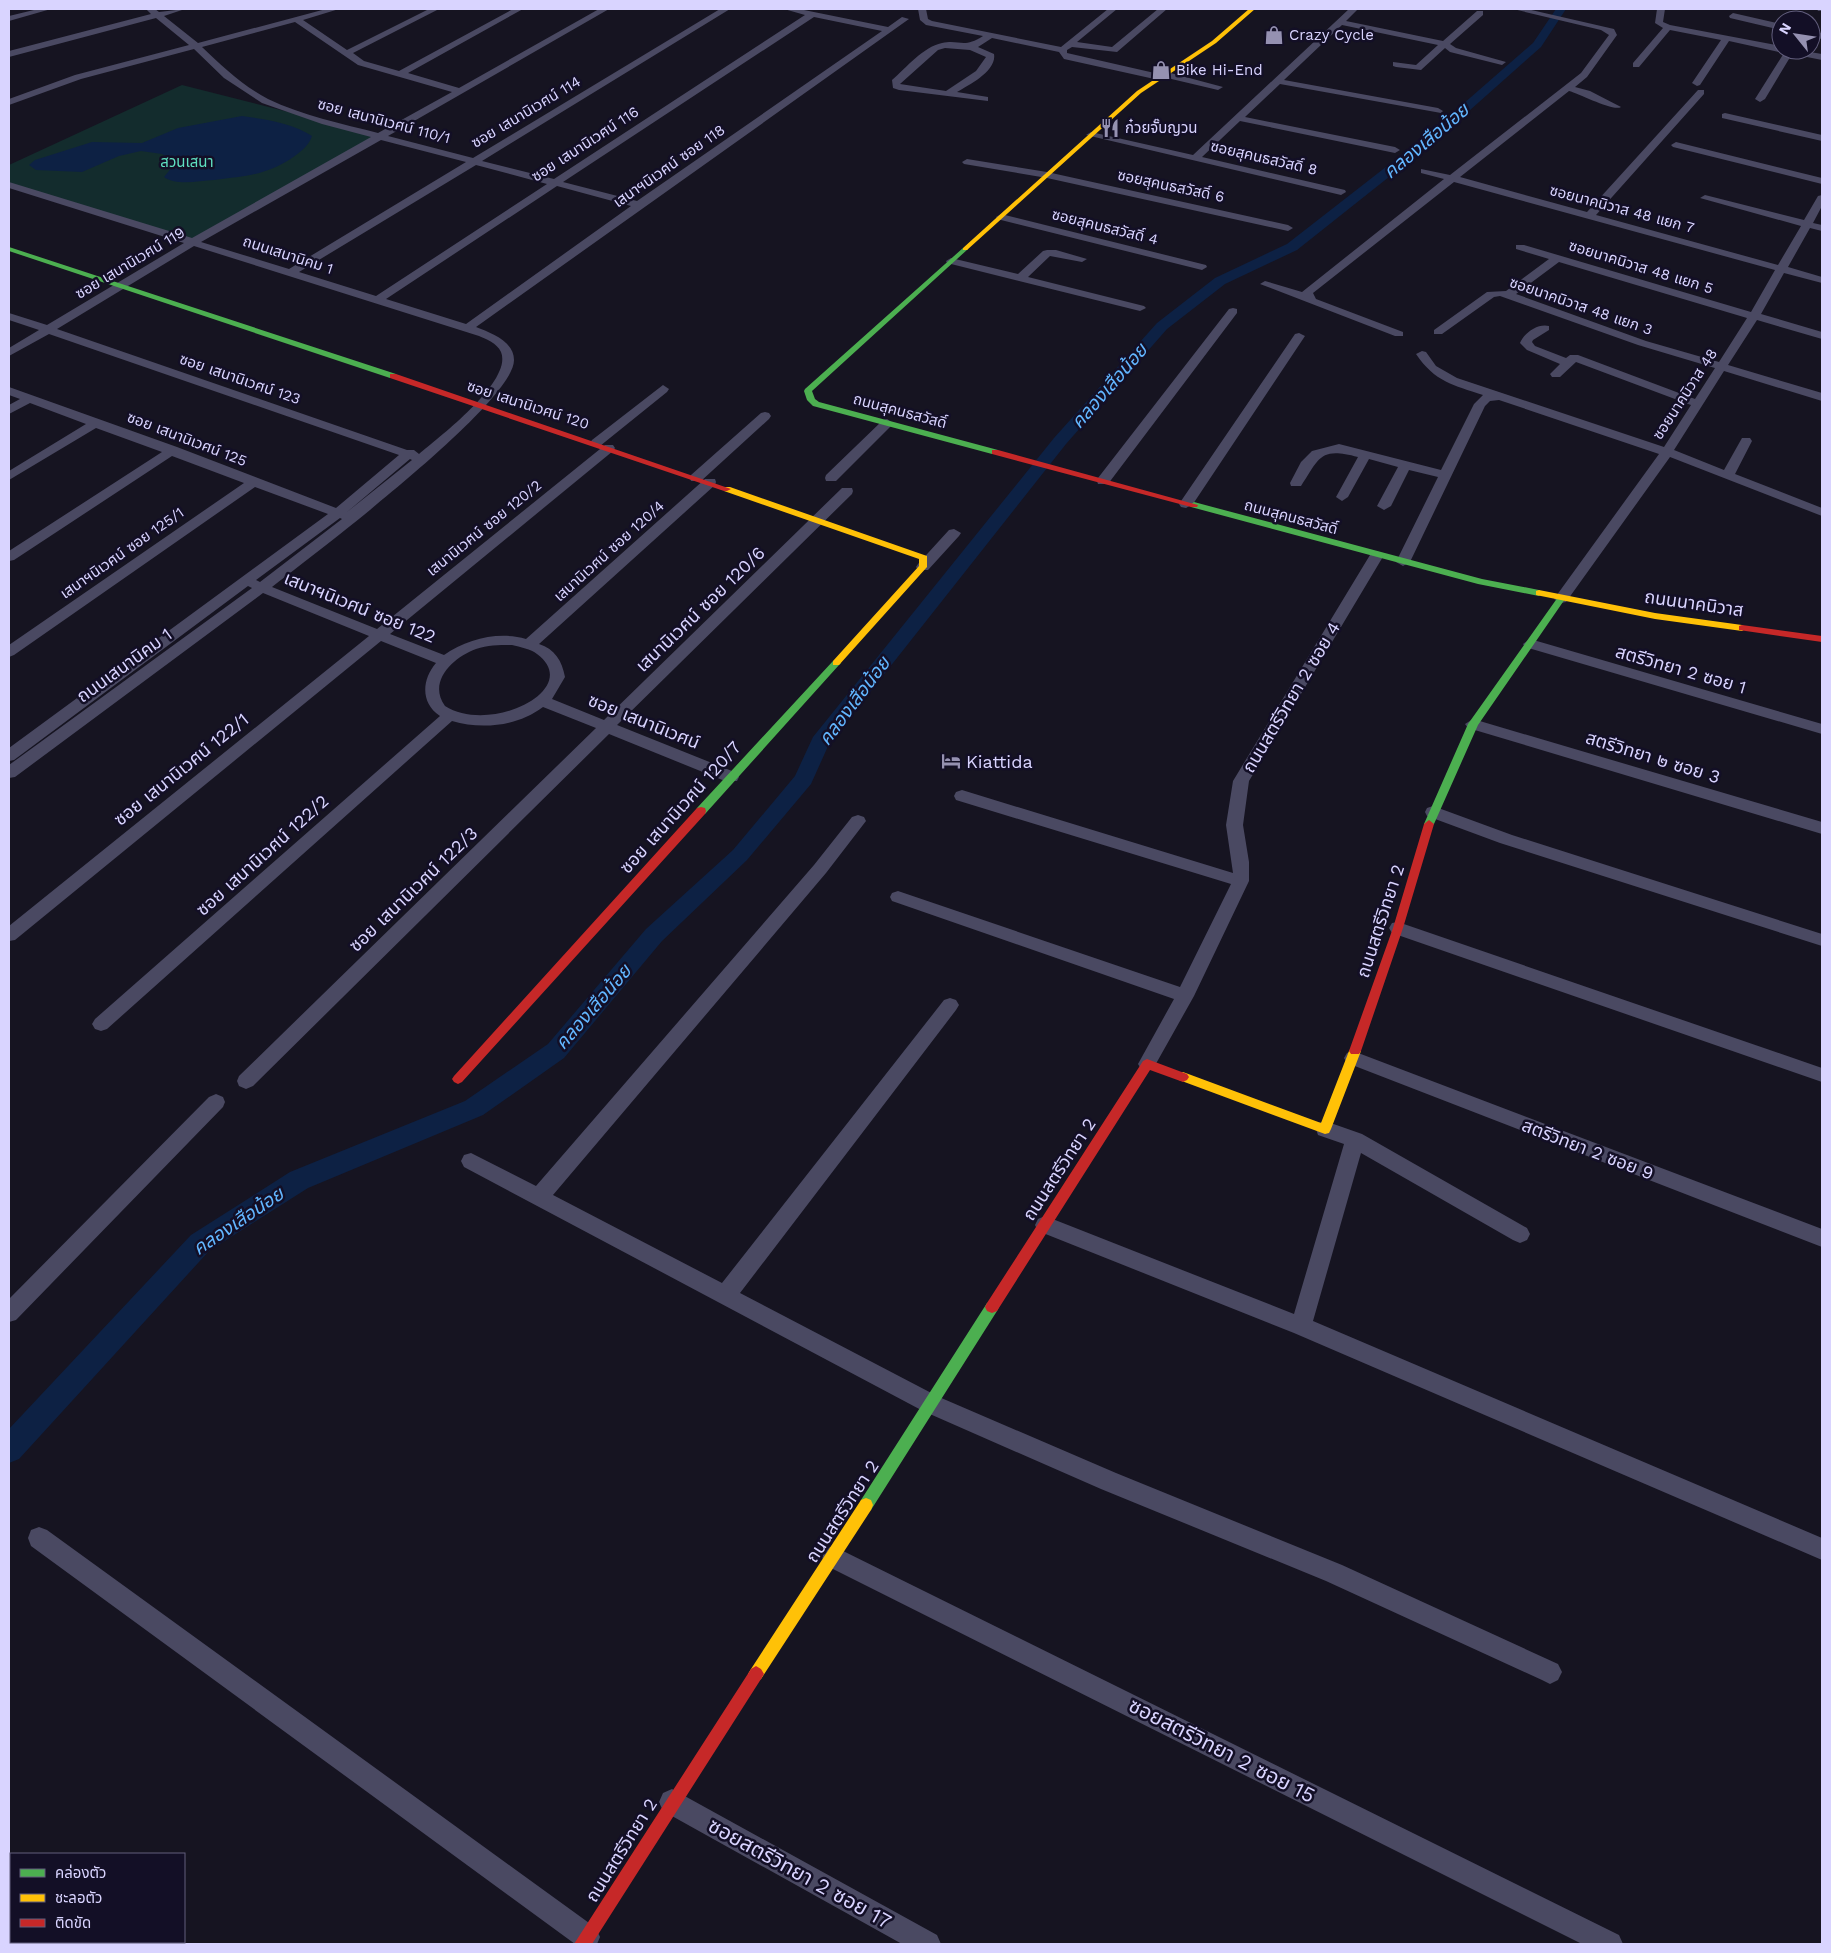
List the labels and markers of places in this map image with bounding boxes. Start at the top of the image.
shop icon: Crazy Cycle [1263,24,1285,46]
place label: Crazy Cycle [1289,26,1374,44]
shop icon: Bike Hi-End [1150,59,1172,81]
place label: Bike Hi-End [1176,61,1263,79]
restaurant icon: ก๋วยจั๊บญวน [1099,117,1121,139]
place label: ก๋วยจั๊บญวน [1125,118,1198,137]
hotel icon: Kiattida [940,750,962,772]
place label: Kiattida [966,751,1033,772]

